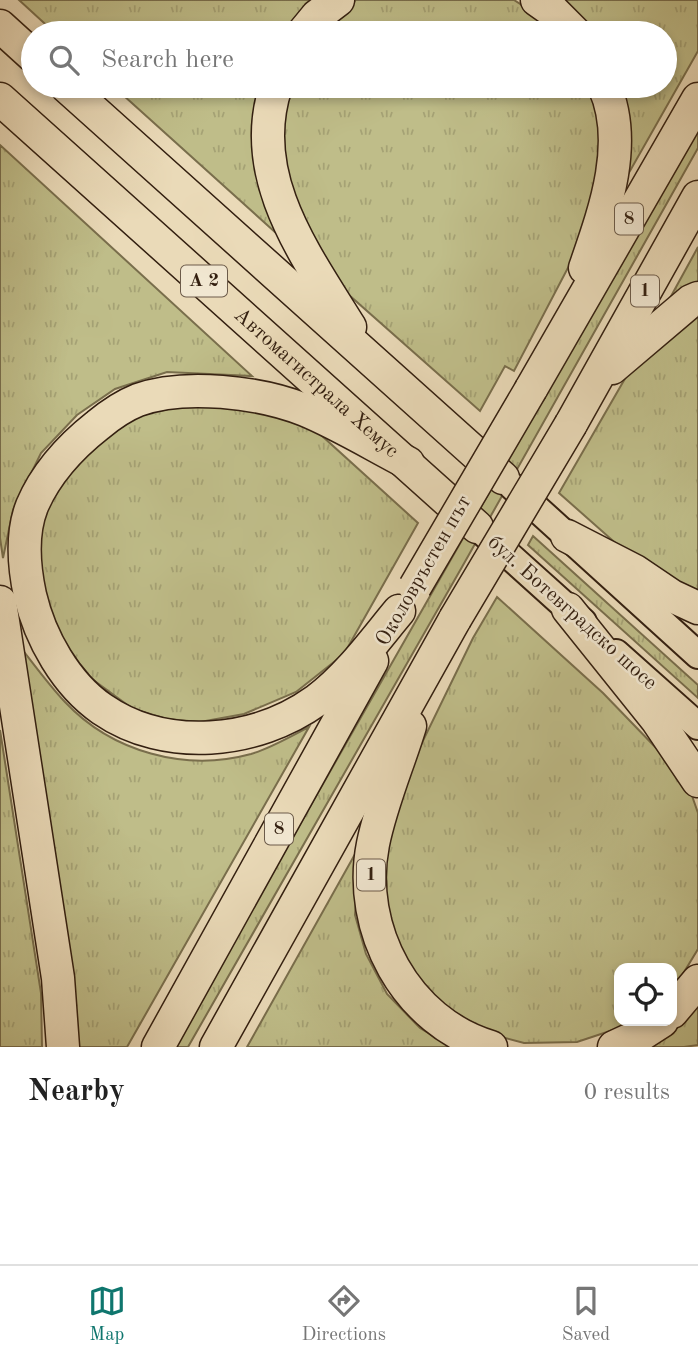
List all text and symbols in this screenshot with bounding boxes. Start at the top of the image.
search box [21,21,677,98]
icon: search [45,41,83,79]
text: Search here [101,47,234,73]
road number: 8 [615,204,643,234]
road number: A 2 [181,266,227,296]
road number: 1 [631,276,659,306]
street label: Автомагистрала Хемус [230,304,403,462]
street label: Околовръстен път [372,492,476,650]
street label: бул. Ботевградско шосе [483,532,661,694]
road number: 8 [265,814,293,844]
road number: 1 [357,860,385,890]
map controls [614,963,677,1026]
button: locate [614,963,677,1026]
text: Nearby [28,1077,125,1107]
text: 0 results [584,1081,670,1104]
tab: Map [88,1282,126,1347]
tab: Directions [302,1282,386,1347]
tab: Saved [562,1282,610,1347]

